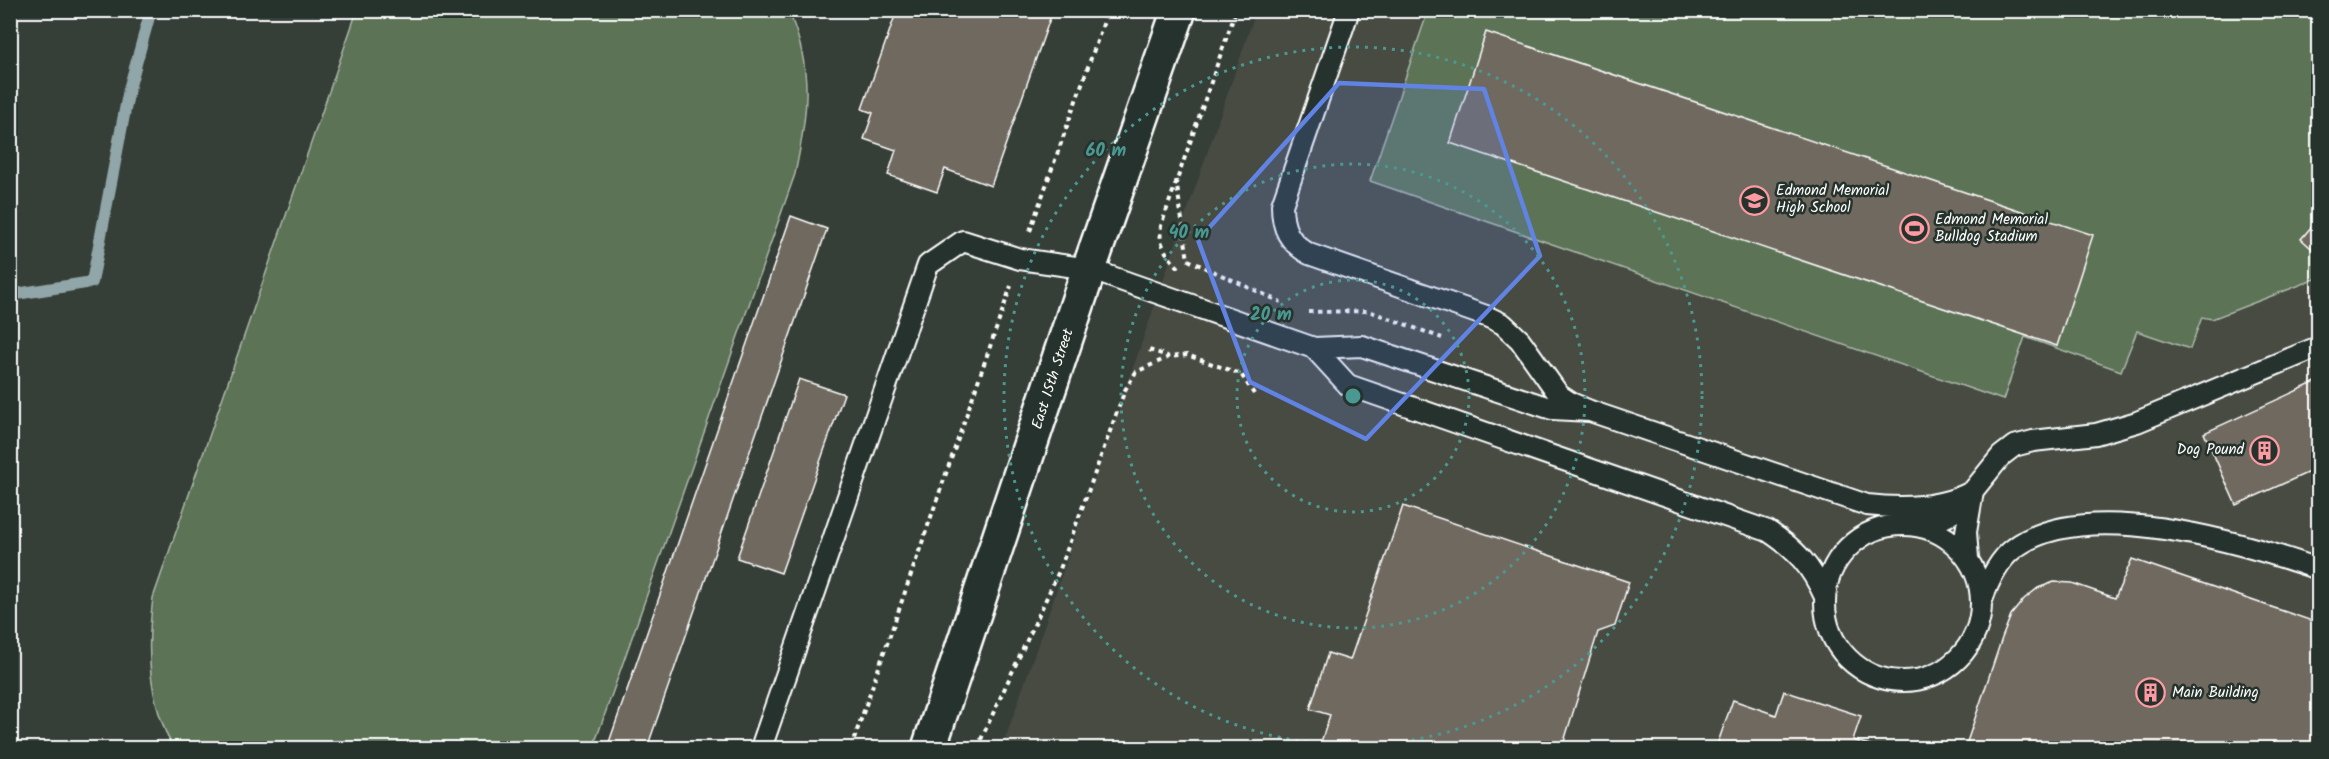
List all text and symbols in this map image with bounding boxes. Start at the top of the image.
text: 60 m [1086,137,1127,166]
place label: Edmond Memorial High School [1776,179,1889,220]
school or university icon: Edmond Memorial High School [1739,184,1771,216]
place label: Edmond Memorial Bulldog Stadium [1935,208,2048,249]
sports icon: Edmond Memorial Bulldog Stadium [1898,213,1930,245]
text: 40 m [1169,219,1210,248]
text: 20 m [1250,301,1292,330]
street label: East 15th Street [1025,325,1081,432]
centre of rings [1343,386,1363,406]
building icon: Dog Pound [2249,434,2281,466]
place label: Dog Pound [2177,438,2245,462]
building icon: Main Building [2135,677,2167,709]
place label: Main Building [2172,681,2259,705]

